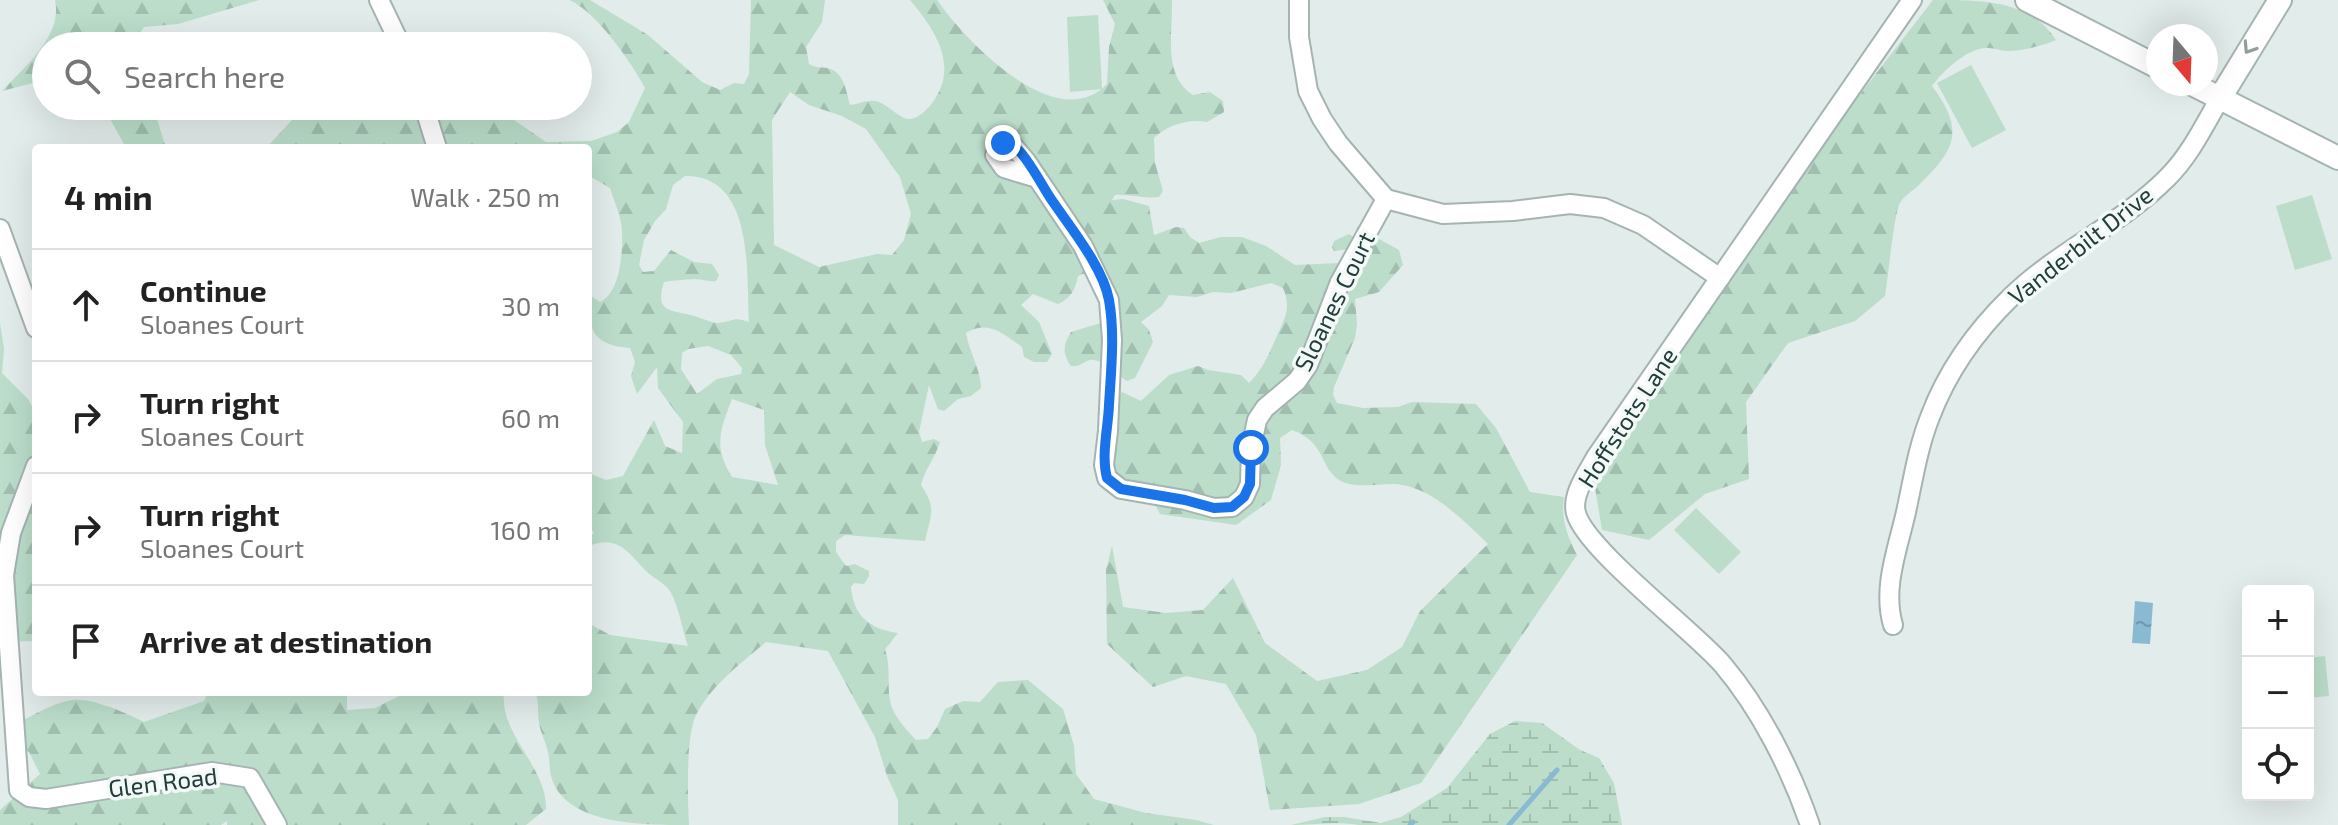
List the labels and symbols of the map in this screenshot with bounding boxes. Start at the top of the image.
north arrow [2146,24,2218,96]
one-way arrow [2243,40,2258,54]
route end [985,125,1021,161]
street label: Vanderbilt Drive [2002,179,2158,310]
street label: Sloanes Court [1287,227,1380,376]
street label: Hoffstots Lane [1571,342,1683,492]
route start [1233,430,1269,466]
street label: Glen Road [107,760,219,803]

